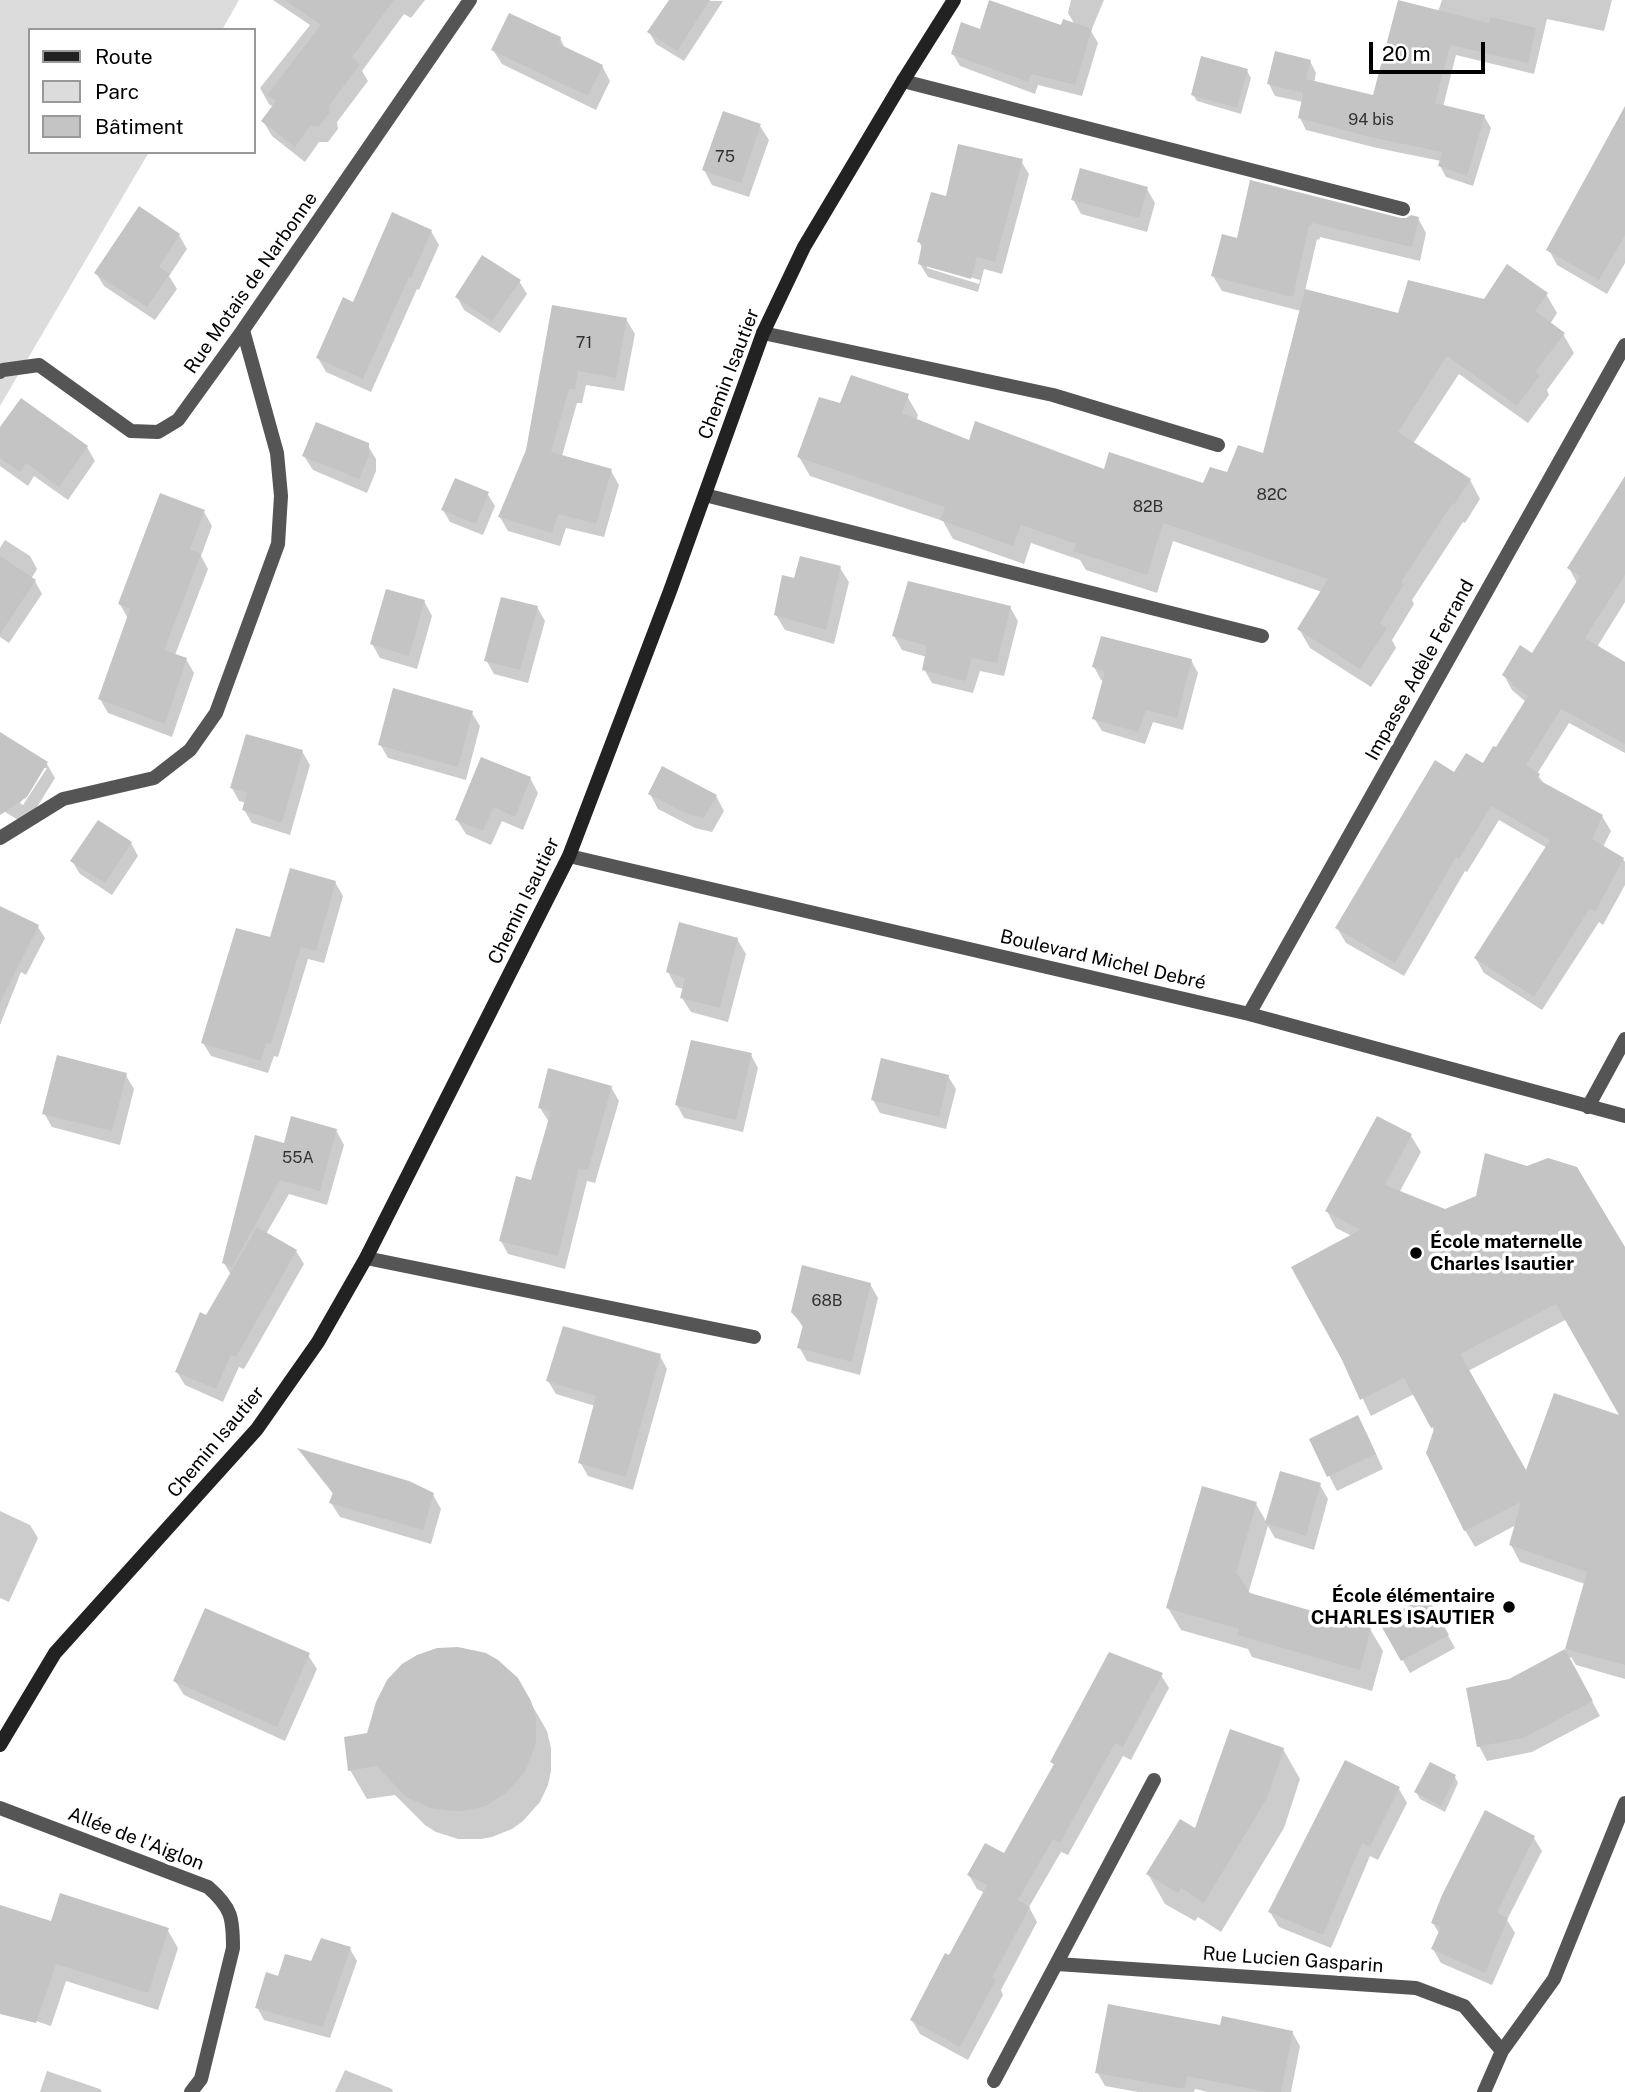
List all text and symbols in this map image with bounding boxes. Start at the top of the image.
legend [28,28,256,154]
scale bar [1373,28,1488,72]
text: 20 m [1382,41,1431,66]
text: Route [95,44,153,69]
text: Parc [95,79,139,104]
house number: 94 bis [1348,110,1394,130]
text: Bâtiment [95,114,184,139]
house number: 75 [715,147,735,167]
street label: Rue Motais de Narbonne [180,188,322,378]
street label: Chemin Isautier [694,305,764,443]
house number: 71 [576,333,592,353]
house number: 82C [1257,485,1287,505]
house number: 82B [1133,497,1163,517]
street label: Impasse Adèle Ferrand [1361,576,1479,764]
street label: Chemin Isautier [483,834,565,968]
street label: Boulevard Michel Debré [998,925,1208,995]
house number: 55A [282,1148,314,1168]
place label: École maternelle Charles Isautier [1430,1231,1583,1275]
marker: École maternelle Charles Isautier [1408,1245,1424,1261]
house number: 68B [812,1291,842,1311]
street label: Chemin Isautier [163,1382,269,1502]
place label: École élémentaire CHARLES ISAUTIER [1311,1585,1495,1629]
marker: École élémentaire CHARLES ISAUTIER [1501,1599,1517,1615]
street label: Allée de l'Aiglon [65,1803,207,1875]
street label: Rue Lucien Gasparin [1202,1942,1384,1978]

